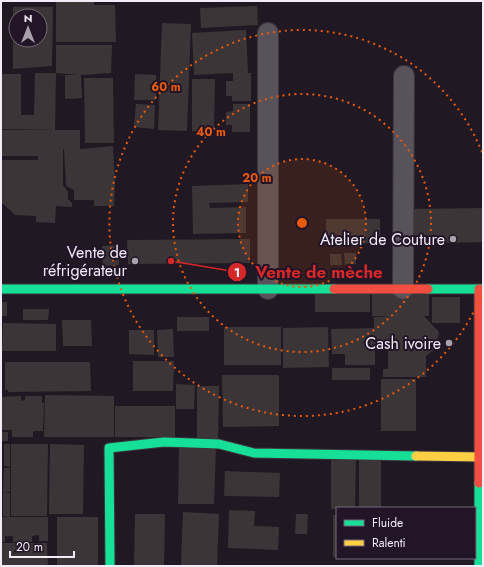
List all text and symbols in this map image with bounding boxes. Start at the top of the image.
north arrow [8,8,48,48]
text: N [24,10,32,26]
text: 60 m [151,78,181,96]
text: 40 m [196,123,226,141]
text: 20 m [242,169,272,187]
centre of rings [295,216,309,230]
place label: Atelier de Couture [320,228,445,251]
marker: Atelier de Couture [448,234,458,244]
place label: Vente de réfrigérateur [43,241,128,282]
marker: Vente de réfrigérateur [130,256,140,266]
callout: Vente de mèche [227,258,391,287]
text: Vente de mèche [254,260,383,284]
text: 1 [234,264,240,282]
place label: Cash ivoire [365,332,441,355]
marker: Cash ivoire [444,338,454,348]
legend [336,507,476,559]
text: Fluide [372,514,403,532]
scale bar [10,533,74,559]
text: Ralenti [372,534,406,552]
text: 20 m [16,538,43,556]

